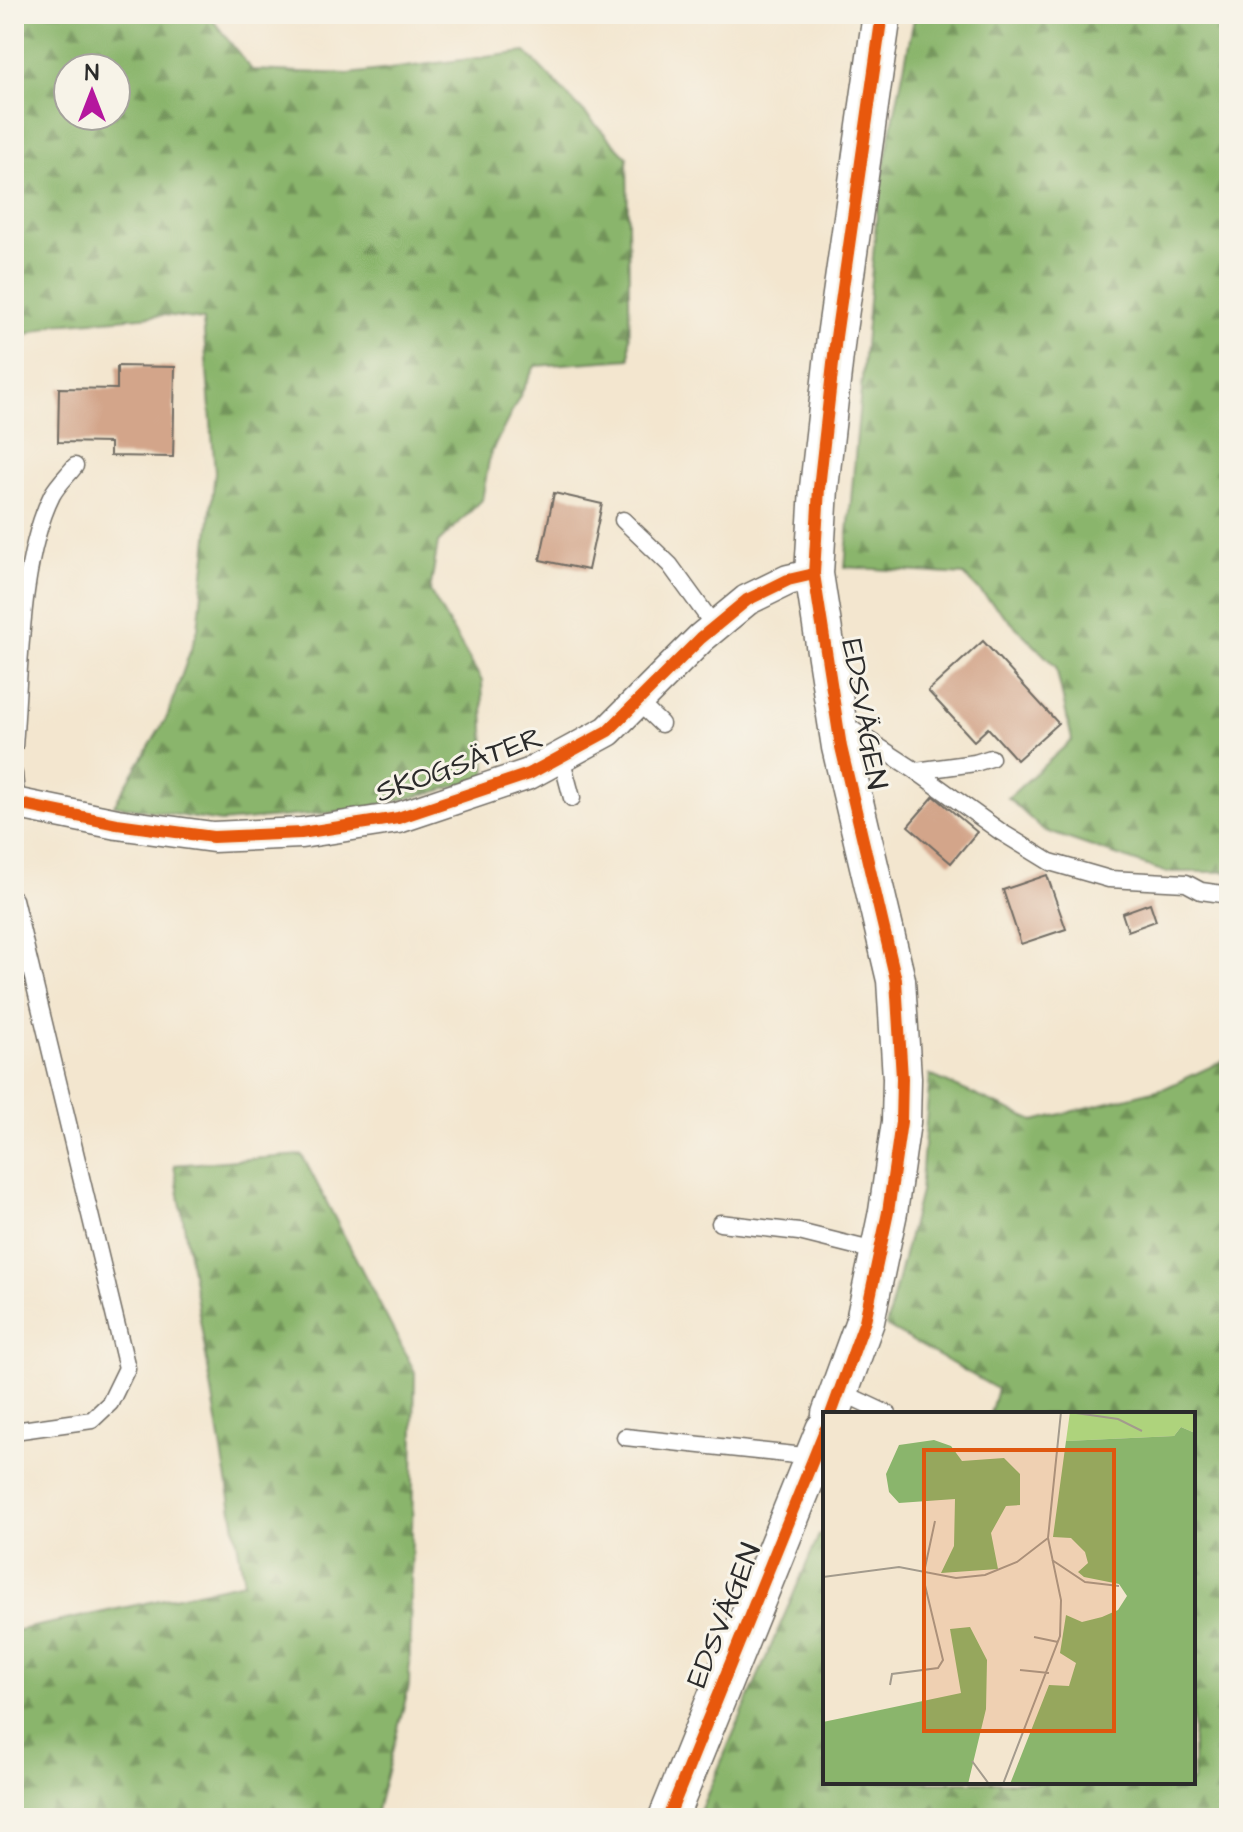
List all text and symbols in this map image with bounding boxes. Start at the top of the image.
north arrow [52,52,132,132]
text: N [85,58,99,89]
street label: EDSVÄGEN [830,636,898,793]
street label: SKOGSÄTER [370,717,549,813]
inset map [823,1412,1195,1784]
street label: EDSVÄGEN [676,1537,772,1694]

